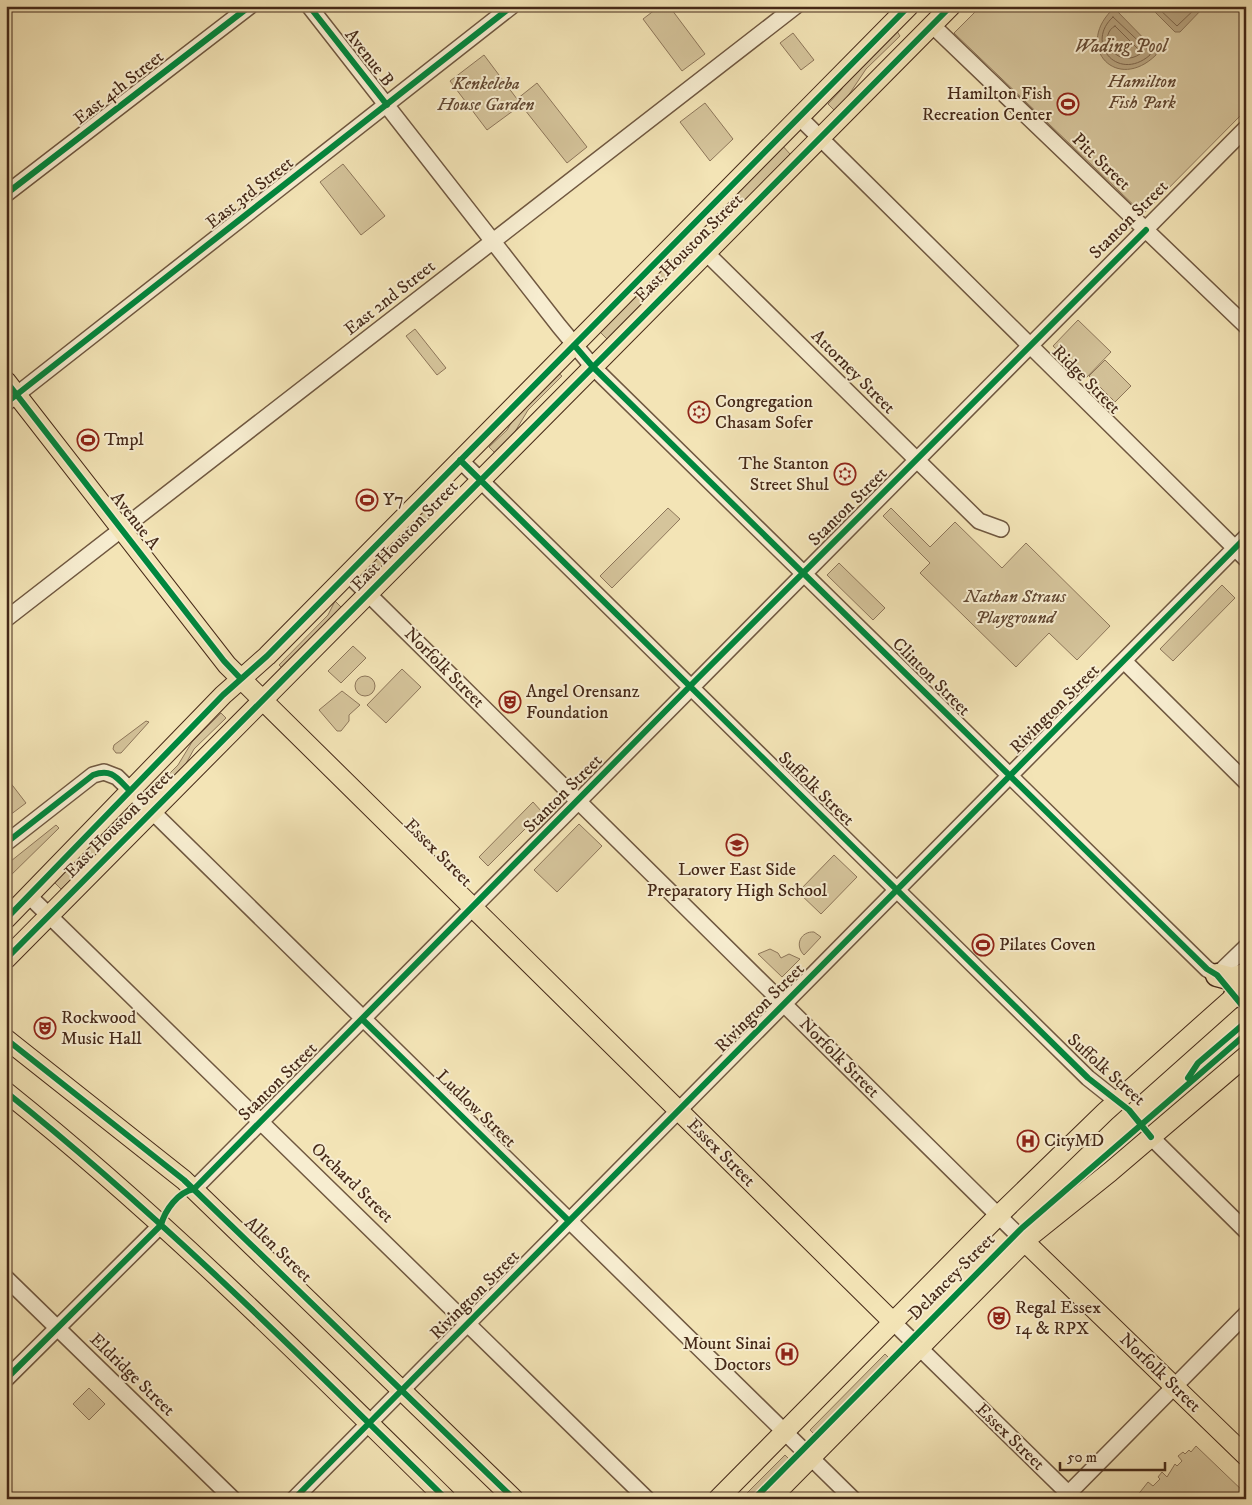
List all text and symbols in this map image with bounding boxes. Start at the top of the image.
street label: Avenue B [340,25,398,91]
water label: Wading Pool [1074,35,1170,58]
street label: East 4th Street [70,46,169,130]
park label: Hamilton Fish Park [1107,71,1176,114]
park label: Kenkeleba House Garden [437,73,534,116]
place label: Hamilton Fish Recreation Center [922,83,1053,126]
sports icon: Hamilton Fish Recreation Center [1056,92,1080,116]
street label: Pitt Street [1067,129,1135,195]
street label: East 3rd Street [202,152,298,234]
street label: Stanton Street [1085,176,1173,264]
street label: East Houston Street [630,189,748,307]
street label: East 2nd Street [340,255,440,340]
street label: Attorney Street [806,325,900,419]
street label: Ridge Street [1047,341,1125,419]
place label: Congregation Chasam Sofer [715,391,814,434]
synagogue icon: Congregation Chasam Sofer [687,400,711,424]
sports icon: Tmpl [76,428,100,452]
place label: Tmpl [104,429,144,451]
place label: The Stanton Street Shul [739,453,830,496]
synagogue icon: The Stanton Street Shul [833,462,857,486]
street label: Stanton Street [804,463,892,551]
street label: East Houston Street [347,476,463,596]
street label: Avenue A [106,488,165,555]
sports icon: Y7 [355,488,379,512]
place label: Y7 [383,489,404,511]
park label: Nathan Straus Playground [963,586,1066,629]
street label: Norfolk Street [399,623,489,713]
street label: Clinton Street [887,633,975,721]
street label: Rivington Street [1006,659,1105,758]
place label: Angel Orensanz Foundation [526,681,640,724]
theatre icon: Angel Orensanz Foundation [498,690,522,714]
street label: Suffolk Street [773,747,859,831]
street label: Stanton Street [519,750,607,838]
street label: East Houston Street [60,765,178,883]
street label: Essex Street [399,814,477,892]
school or university icon: Lower East Side Preparatory High School [725,833,749,857]
place label: Lower East Side Preparatory High School [647,859,828,902]
sports icon: Pilates Coven [971,933,995,957]
place label: Pilates Coven [999,934,1096,956]
street label: Rivington Street [711,958,810,1057]
place label: Rockwood Music Hall [61,1007,142,1050]
street label: Norfolk Street [794,1013,884,1103]
theatre icon: Rockwood Music Hall [33,1016,57,1040]
street label: Suffolk Street [1062,1029,1150,1111]
street label: Stanton Street [234,1038,322,1126]
street label: Ludlow Street [431,1065,521,1153]
street label: Essex Street [682,1114,760,1192]
hospital icon: CityMD [1016,1129,1040,1153]
place label: CityMD [1044,1130,1104,1152]
street label: Orchard Street [306,1138,398,1228]
street label: Allen Street [240,1212,317,1288]
street label: Delancey Street [904,1229,1000,1325]
street label: Rivington Street [426,1245,525,1344]
place label: Regal Essex 14 & RPX [1015,1297,1101,1340]
theatre icon: Regal Essex 14 & RPX [987,1306,1011,1330]
street label: Eldridge Street [85,1329,179,1421]
street label: Norfolk Street [1115,1329,1206,1418]
place label: Mount Sinai Doctors [683,1333,771,1376]
hospital icon: Mount Sinai Doctors [775,1342,799,1366]
street label: Essex Street [971,1399,1049,1475]
scale bar [1060,1440,1164,1472]
text: 50 m [1067,1448,1097,1467]

